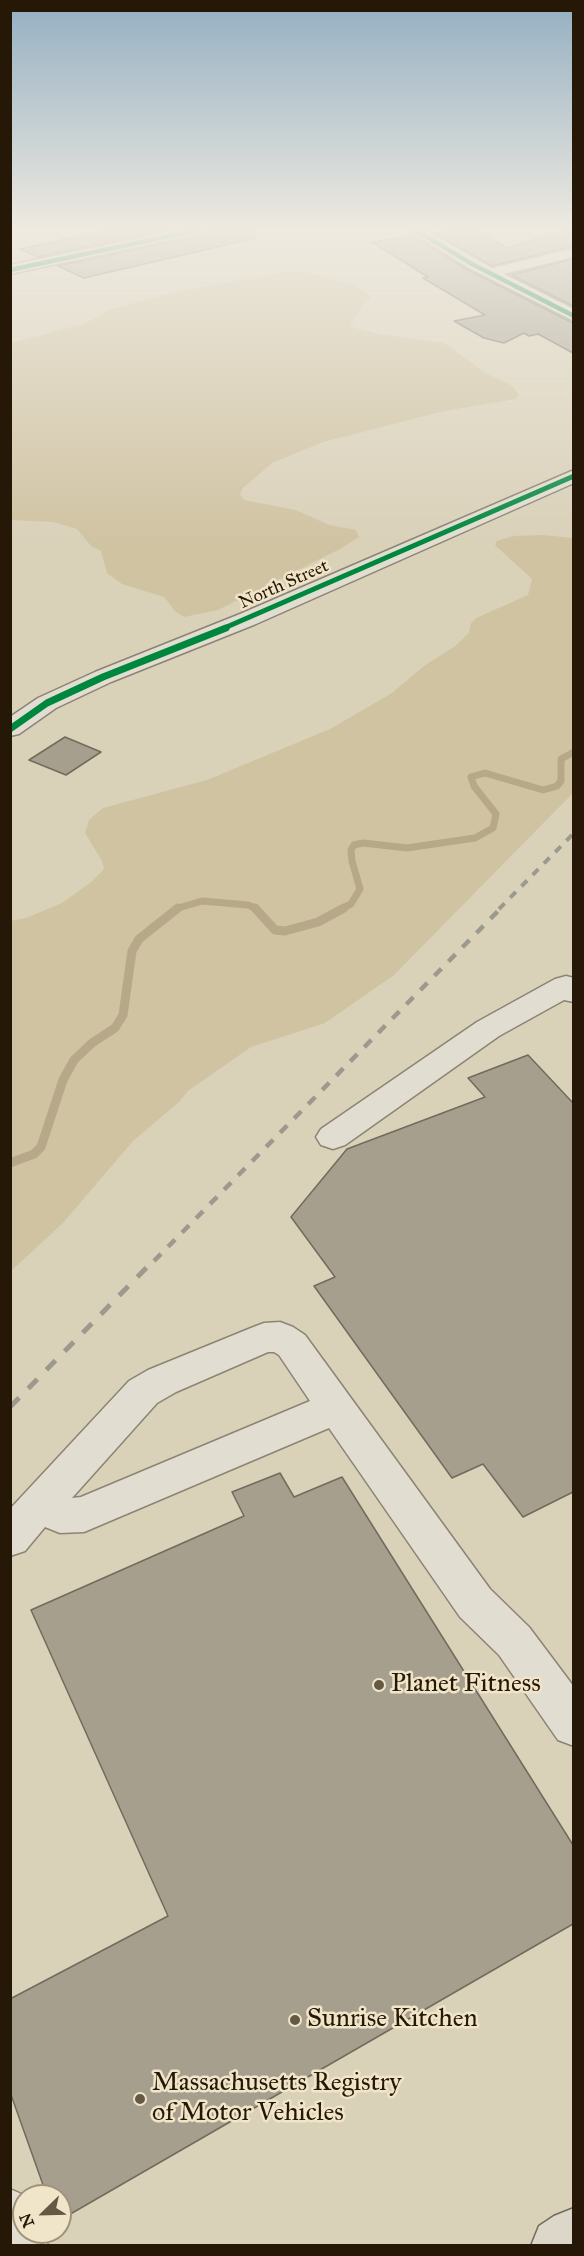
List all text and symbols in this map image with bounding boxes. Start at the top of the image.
street label: North Street [236,556,332,614]
place label: Planet Fitness [391,1669,541,1701]
marker: Planet Fitness [372,1678,386,1692]
place label: Sunrise Kitchen [307,2004,478,2036]
marker: Sunrise Kitchen [288,2013,302,2027]
place label: Massachusetts Registry of Motor Vehicles [152,2068,402,2130]
marker: Massachusetts Registry of Motor Vehicles [133,2092,147,2106]
north arrow [12,2184,72,2244]
text: N [15,2210,38,2230]

